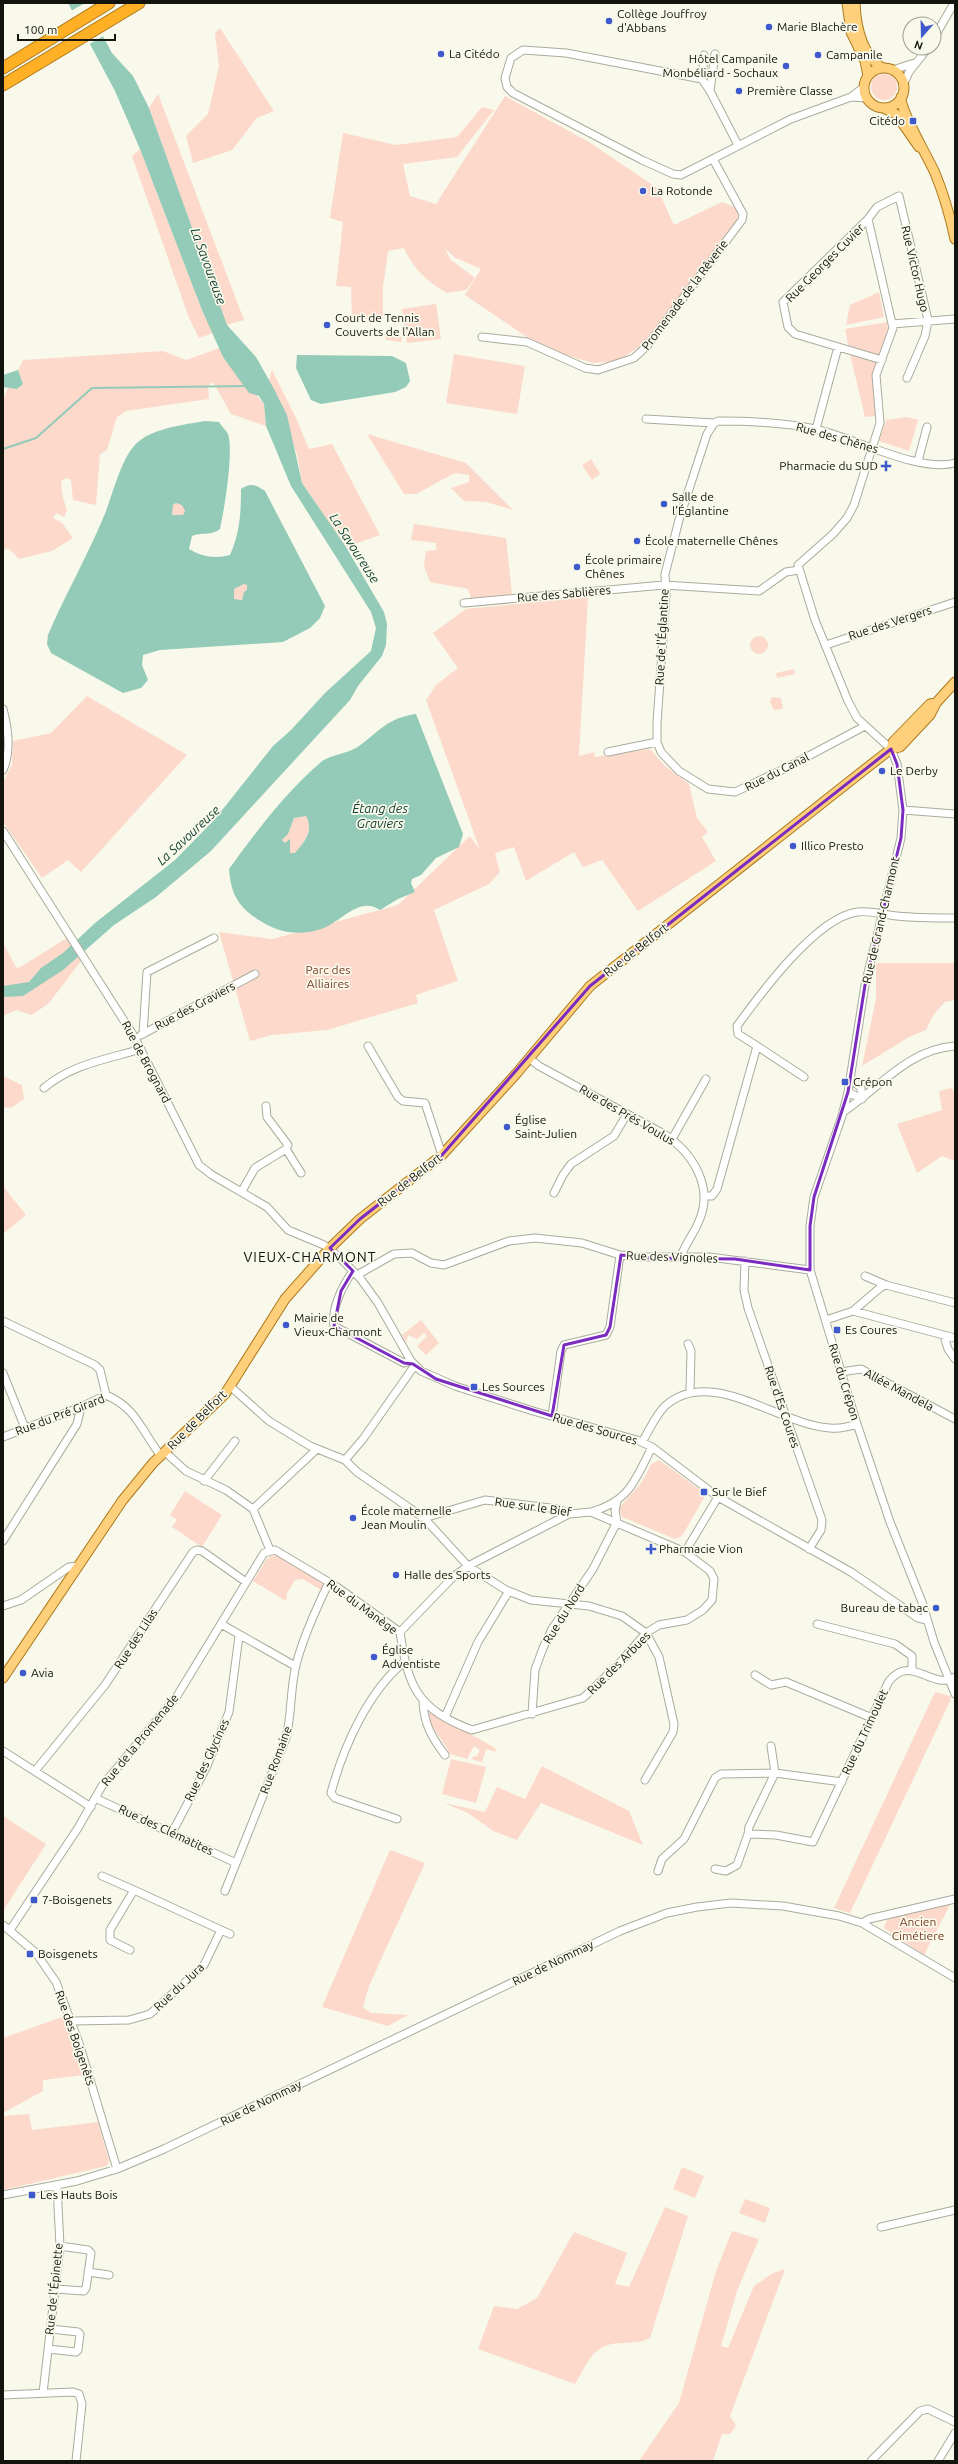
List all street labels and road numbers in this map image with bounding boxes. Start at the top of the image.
street label: Rue Georges Cuvier [783,220,867,304]
street label: Rue Victor Hugo [899,224,932,313]
street label: Promenade de la Rêverie [639,237,730,352]
street label: Rue des Chênes [795,420,880,455]
street label: Rue des Sablières [517,583,611,604]
street label: Rue de l'Églantine [652,588,671,686]
street label: Rue des Vergers [846,603,933,642]
street label: Rue du Canal [743,750,811,793]
street label: Rue de Grand-Charmont [860,855,902,985]
street label: Rue de Belfort [601,920,671,979]
street label: Rue des Graviers [152,979,237,1032]
street label: Rue de Brognard [119,1019,173,1105]
street label: Rue des Prés Voulus [577,1082,677,1147]
street label: Rue de Belfort [375,1150,445,1209]
street label: Rue des Vignoles [626,1248,718,1265]
street label: Rue du Crépon [827,1342,862,1422]
street label: Rue d'Es Coures [762,1364,803,1450]
street label: Allée Mandela [862,1366,936,1413]
street label: Rue de Belfort [164,1387,229,1452]
street label: Rue du Pré Girard [13,1392,106,1438]
street label: Rue des Sources [551,1410,639,1447]
street label: Rue sur le Bief [494,1495,573,1518]
street label: Rue du Manège [325,1577,400,1637]
street label: Rue du Nord [540,1582,587,1646]
street label: Rue des Lilas [111,1606,160,1671]
street label: Rue des Arbues [585,1629,653,1697]
street label: Rue du Trimoulet [839,1687,890,1777]
street label: Rue de la Promenade [99,1691,181,1788]
street label: Rue des Glycines [182,1717,231,1803]
street label: Rue Romaine [257,1724,294,1795]
street label: Rue des Clématites [117,1802,216,1857]
street label: Rue de Nommay [510,1937,596,1988]
street label: Rue du Jura [151,1960,206,2013]
street label: Rue des Boigenêts [53,1989,98,2087]
street label: Rue de Nommay [218,2077,304,2128]
street label: Rue de l'Épinette [42,2242,65,2336]

